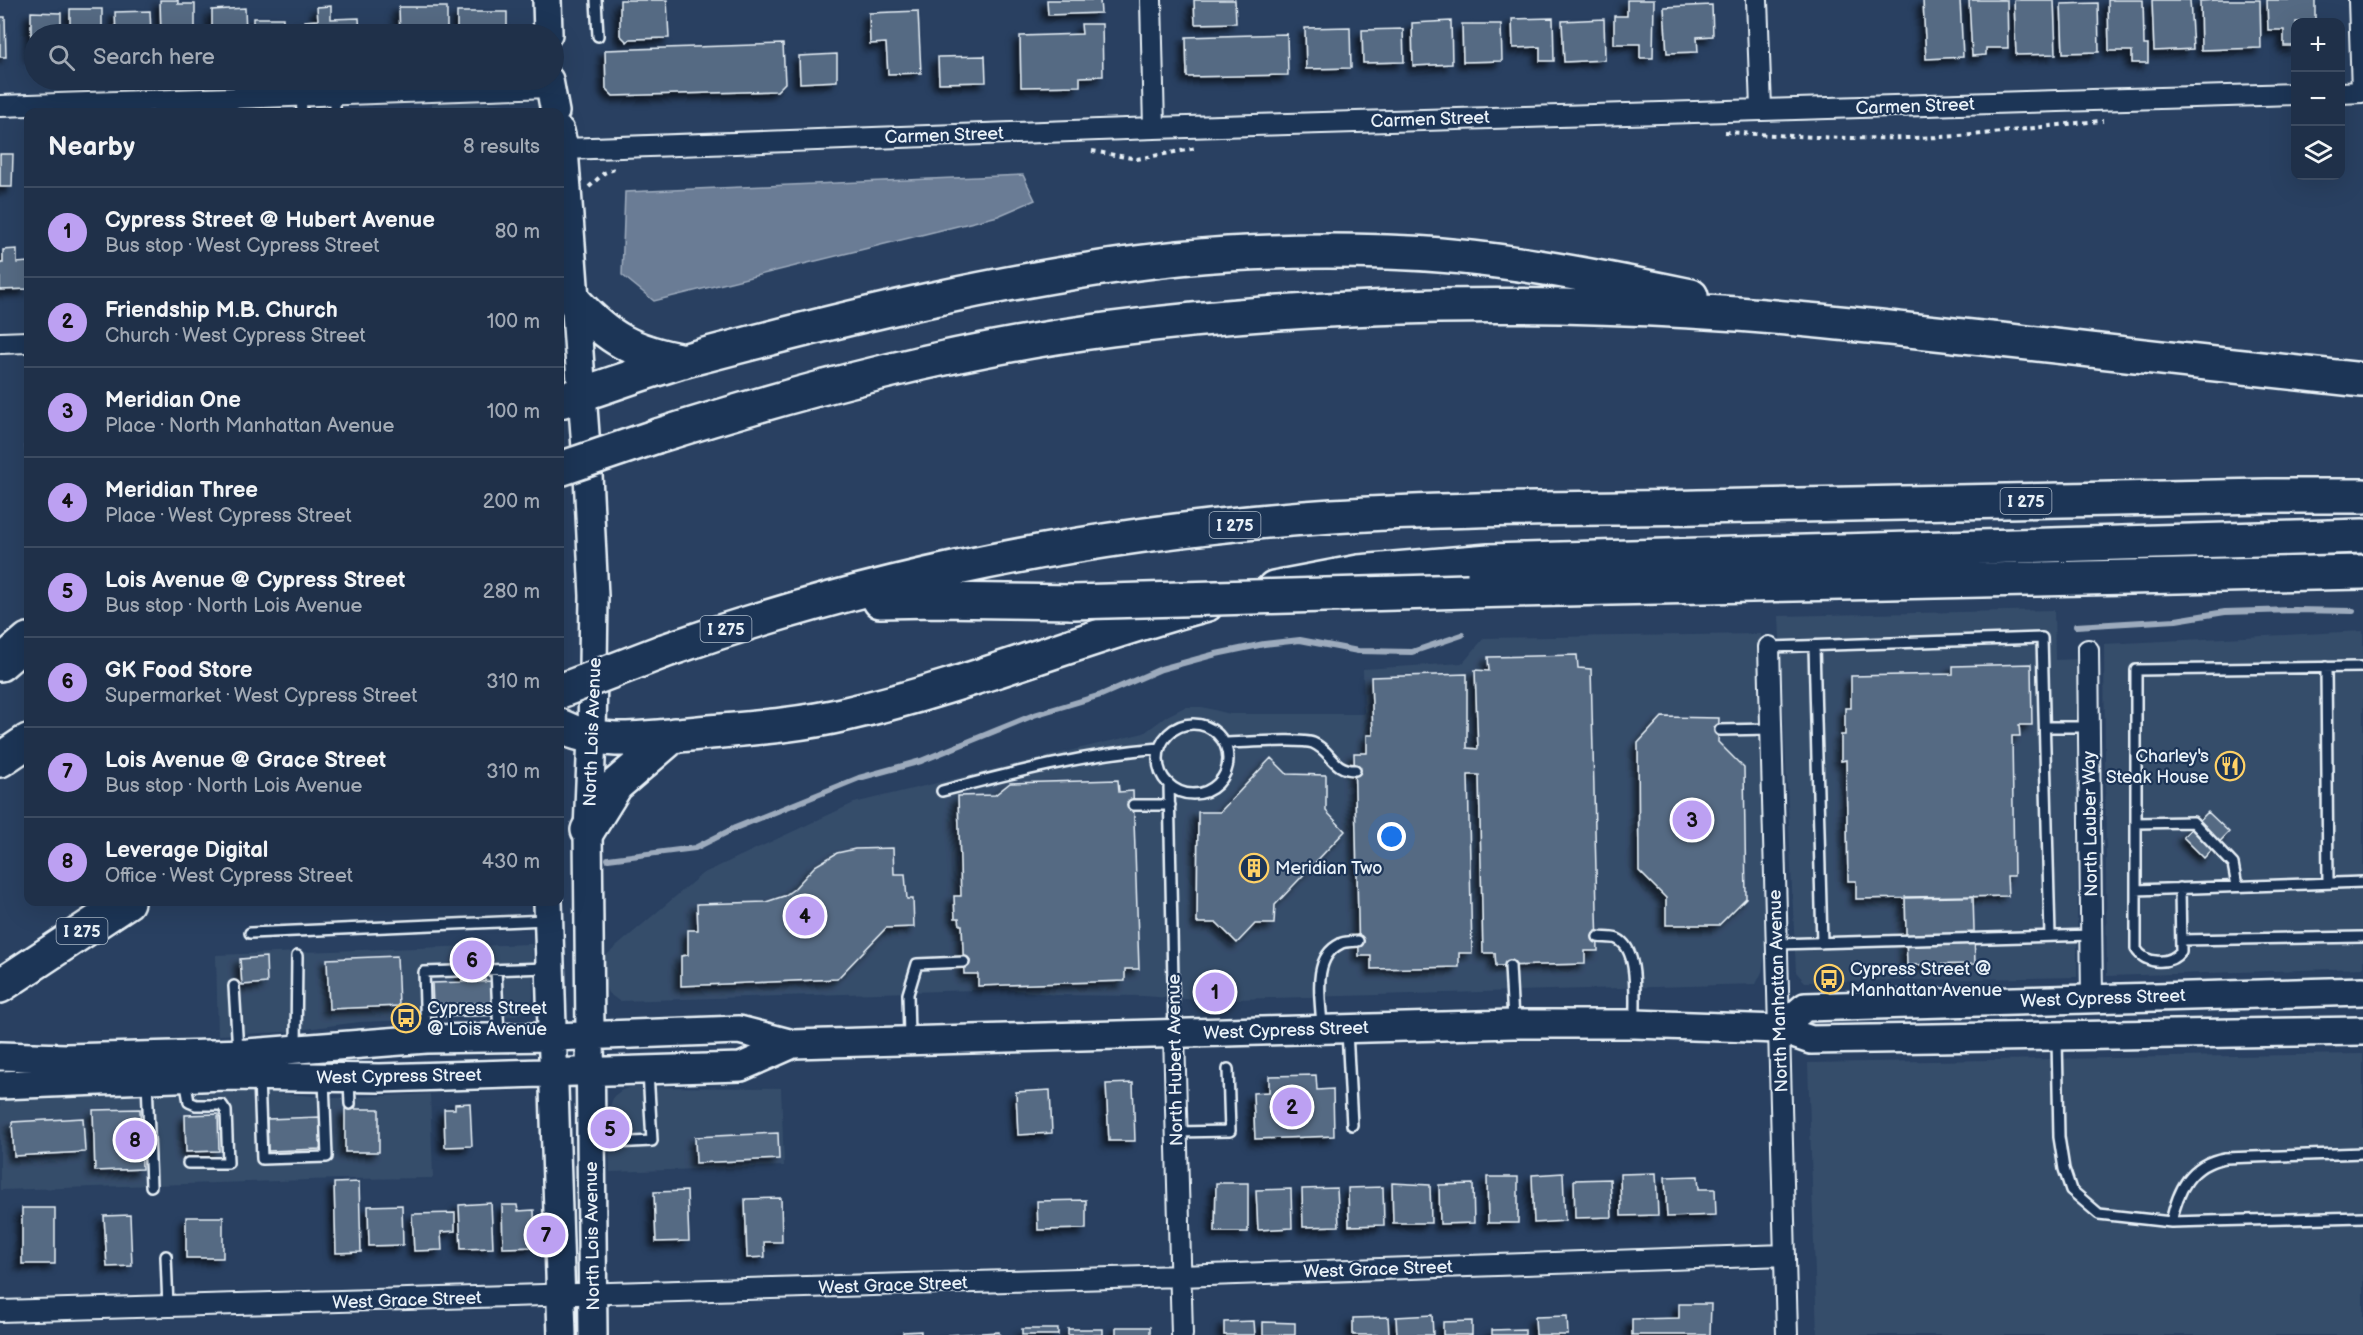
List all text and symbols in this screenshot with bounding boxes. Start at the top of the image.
map controls [2291,18,2345,180]
button: + [2291,18,2345,72]
search box [24,24,564,90]
icon: search [45,41,78,74]
text: Search here [93,44,215,71]
button: − [2291,72,2345,126]
street label: Carmen Street [1855,94,1975,119]
street label: Carmen Street [1370,107,1490,132]
street label: Carmen Street [884,123,1004,148]
button: layers [2291,126,2345,180]
text: Nearby [48,132,135,163]
text: 8 results [463,135,540,159]
text: Cypress Street @ Hubert Avenue [105,207,435,234]
text: 1 [63,220,72,244]
text: 80 m [495,220,540,244]
text: Bus stop · West Cypress Street [105,234,379,258]
text: Friendship M.B. Church [105,297,338,324]
text: 2 [62,310,73,334]
text: 100 m [487,310,540,334]
text: Church · West Cypress Street [105,324,366,348]
text: Meridian One [105,387,241,414]
text: 3 [62,400,73,424]
text: 100 m [487,400,540,424]
text: Place · North Manhattan Avenue [105,414,394,438]
text: Meridian Three [105,477,258,504]
road number: I 275 [2000,488,2052,514]
text: 4 [62,490,73,514]
text: 200 m [483,490,540,514]
text: Place · West Cypress Street [105,504,352,528]
road number: I 275 [1210,512,1260,538]
text: Lois Avenue @ Cypress Street [105,567,405,594]
text: 5 [62,580,73,604]
text: 280 m [483,580,540,604]
text: Bus stop · North Lois Avenue [105,594,362,618]
road number: I 275 [700,616,752,642]
text: GK Food Store [105,657,252,684]
street label: North Lois Avenue [579,657,606,807]
text: 6 [61,670,74,694]
text: 310 m [486,670,540,694]
text: Supermarket · West Cypress Street [105,684,417,708]
place label: Charley's Steak House [2106,746,2209,788]
text: Lois Avenue @ Grace Street [105,747,386,774]
street label: North Lauber Way [2079,750,2102,897]
restaurant icon: Charley's Steak House [2214,750,2246,782]
text: 7 [62,760,73,784]
text: 310 m [486,760,540,784]
text: Bus stop · North Lois Avenue [105,774,362,798]
pin: 3 [1672,798,1712,842]
your location [1377,822,1406,851]
text: Leverage Digital [105,837,268,864]
text: 8 [61,850,74,874]
text: 430 m [482,850,540,874]
building icon: Meridian Two [1238,852,1270,884]
place label: Meridian Two [1275,858,1383,879]
text: Office · West Cypress Street [105,864,353,888]
street label: North Manhattan Avenue [1764,889,1793,1093]
pin: 4 [786,894,824,938]
road number: I 275 [56,918,107,944]
pin: 6 [452,938,492,982]
place label: Cypress Street @ Manhattan Avenue [1850,959,2002,1001]
bus stop icon: Cypress Street @ Manhattan Avenue [1813,963,1845,995]
pin: 1 [1196,970,1234,1014]
street label: North Hubert Avenue [1163,973,1188,1146]
street label: West Cypress Street [2020,985,2186,1012]
place label: Cypress Street @ Lois Avenue [427,998,547,1040]
bus stop icon: Cypress Street @ Lois Avenue [390,1002,422,1034]
street label: West Cypress Street [1203,1017,1369,1044]
street label: West Cypress Street [316,1065,482,1088]
pin: 2 [1272,1084,1312,1130]
pin: 5 [590,1106,630,1152]
pin: 8 [116,1118,154,1162]
street label: North Lois Avenue [581,1161,604,1311]
pin: 7 [526,1212,566,1258]
street label: West Grace Street [1303,1256,1453,1283]
street label: West Grace Street [818,1272,968,1299]
street label: West Grace Street [332,1287,482,1314]

